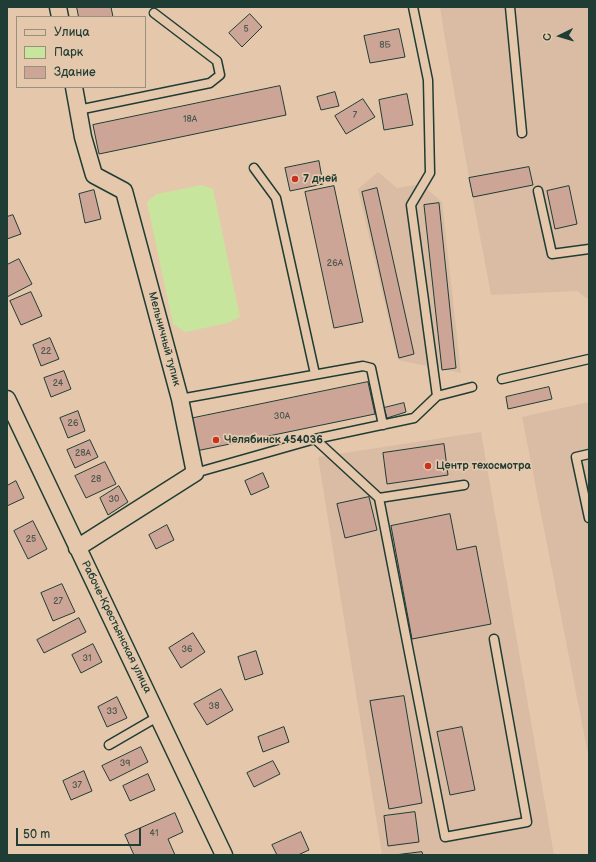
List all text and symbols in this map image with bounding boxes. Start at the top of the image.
legend [16,16,146,88]
north arrow [540,16,580,56]
text: Улица [54,25,90,40]
house number: 5 [243,25,249,35]
text: С [541,33,554,41]
house number: 8Б [379,41,391,51]
text: Парк [54,45,83,60]
text: Здание [54,65,96,80]
house number: 7 [353,111,357,121]
house number: 18А [183,115,197,125]
place label: 7 дней [303,172,337,186]
marker: 7 дней [290,174,300,184]
house number: 26А [327,259,343,269]
street label: Мельничный тупик [145,290,183,388]
house number: 22 [41,347,51,357]
house number: 24 [53,379,63,389]
house number: 30А [274,412,290,422]
house number: 26 [68,419,78,429]
place label: Челябинск 454036 [224,433,323,447]
marker: Челябинск 454036 [211,435,221,445]
house number: 28А [75,449,91,459]
place label: Центр техосмотра [436,459,531,473]
marker: Центр техосмотра [423,461,433,471]
house number: 28 [91,475,101,485]
house number: 30 [109,495,119,505]
house number: 25 [26,535,36,545]
street label: Рабоче-Крестьянская улица [78,559,154,695]
house number: 27 [53,597,63,607]
house number: 36 [181,645,193,655]
house number: 31 [82,654,92,664]
house number: 38 [209,702,219,712]
house number: 33 [106,707,118,717]
house number: 39 [120,759,130,769]
house number: 37 [72,781,82,791]
scale bar [18,820,143,846]
text: 50 m [23,827,50,842]
house number: 41 [150,829,158,839]

